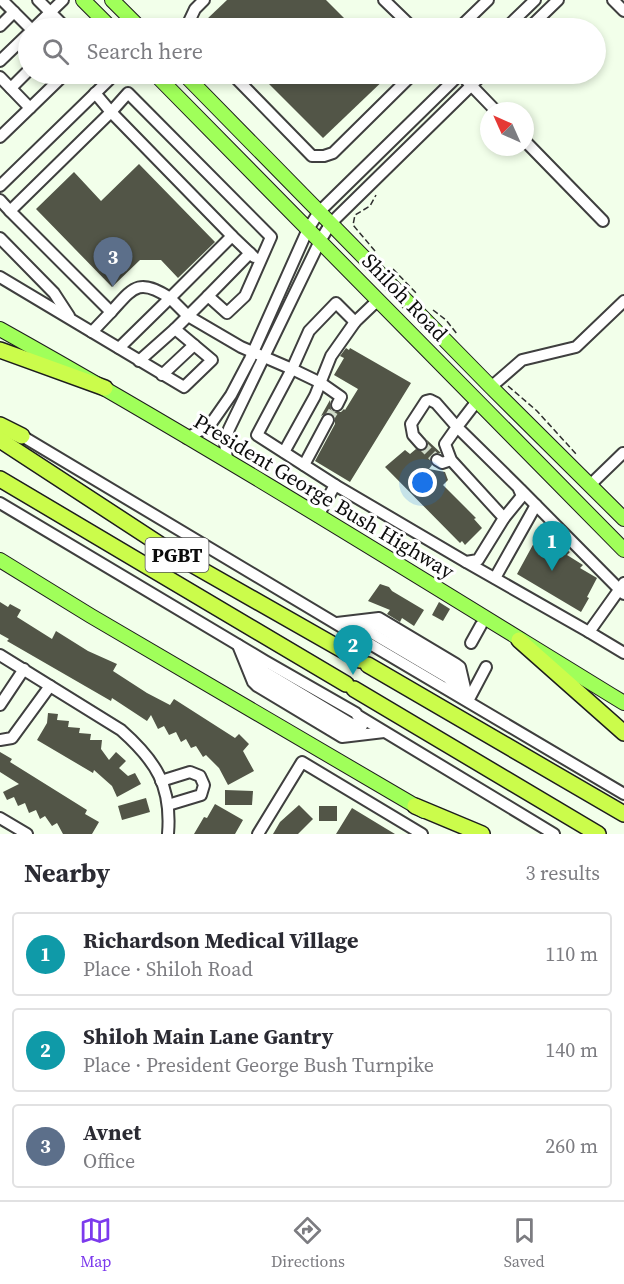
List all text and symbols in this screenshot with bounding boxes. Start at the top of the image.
search box [18,18,606,84]
icon: search [39,35,72,68]
text: Search here [87,36,203,66]
north arrow [480,102,534,156]
pin: 3 [94,238,132,287]
street label: Shiloh Road [356,247,454,347]
street label: President George Bush Highway [188,407,460,586]
your location [408,468,437,497]
pin: 1 [532,522,572,571]
road number: PGBT [146,538,208,572]
pin: 2 [334,626,372,675]
text: Nearby [24,855,110,891]
text: 3 results [525,859,600,887]
text: Richardson Medical Village [83,925,358,955]
text: 1 [40,940,51,968]
text: 110 m [545,940,598,968]
text: Place · Shiloh Road [83,955,253,983]
text: Shiloh Main Lane Gantry [83,1021,333,1051]
text: 2 [40,1036,51,1064]
text: 140 m [545,1036,598,1064]
text: Place · President George Bush Turnpike [83,1051,434,1079]
text: Avnet [83,1117,141,1147]
text: 3 [40,1132,51,1160]
text: 260 m [545,1132,598,1160]
text: Office [83,1147,135,1175]
tab: Map [79,1214,112,1272]
tab: Directions [271,1214,345,1272]
tab: Saved [504,1214,545,1272]

